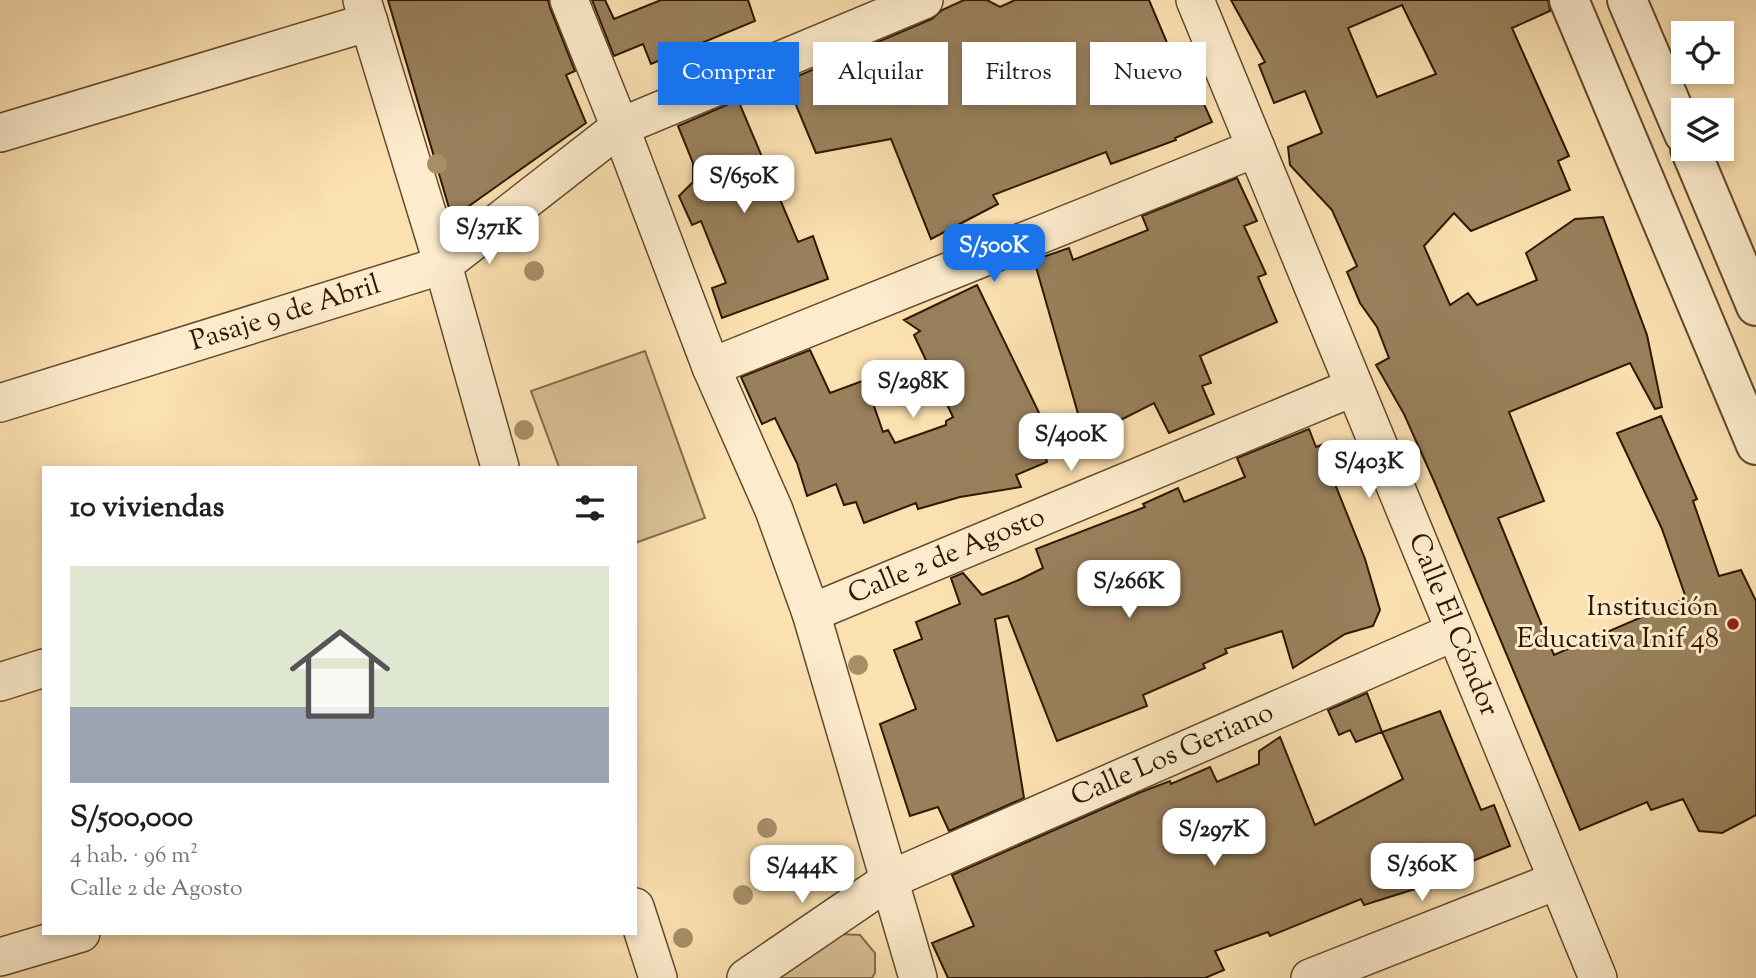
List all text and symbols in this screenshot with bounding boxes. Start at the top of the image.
map controls [1671,21,1734,161]
button: locate [1671,21,1734,84]
chip: Comprar [658,42,799,105]
chip: Alquilar [813,42,948,105]
chip: Filtros [962,42,1076,105]
chip: Nuevo [1090,42,1206,105]
button: layers [1671,98,1734,161]
pin: S/650K [687,156,801,215]
text: S/650K [709,161,779,194]
pin: S/371K [432,206,546,266]
text: S/371K [456,212,522,245]
pin: S/500K [937,224,1051,284]
text: S/500K [959,230,1029,263]
street label: Pasaje 9 de Abril [185,266,386,362]
pin: S/298K [856,360,970,420]
text: S/298K [877,366,949,399]
pin: S/400K [1014,414,1128,473]
text: S/400K [1035,419,1107,452]
pin: S/403K [1312,440,1426,500]
text: S/403K [1334,446,1404,479]
text: 10 viviendas [70,487,224,530]
icon: filters [571,489,609,527]
street label: Calle 2 de Agosto [842,498,1051,615]
street label: Calle El Cóndor [1397,527,1508,723]
pin: S/266K [1072,560,1186,620]
text: S/266K [1093,566,1165,599]
place label: Institución Educativa Inif 48 [1517,588,1719,660]
icon: home [277,611,403,737]
marker: Institución Educativa Inif 48 [1725,616,1741,632]
street label: Calle Los Geriano [1065,693,1280,818]
text: S/500,000 [70,797,193,840]
pin: S/297K [1157,808,1271,868]
text: S/297K [1178,814,1250,847]
text: 4 hab. · 96 m² [70,840,198,873]
pin: S/360K [1365,844,1479,903]
pin: S/444K [745,846,859,905]
text: S/360K [1387,849,1457,882]
text: S/444K [766,851,838,884]
text: Calle 2 de Agosto [70,873,242,906]

